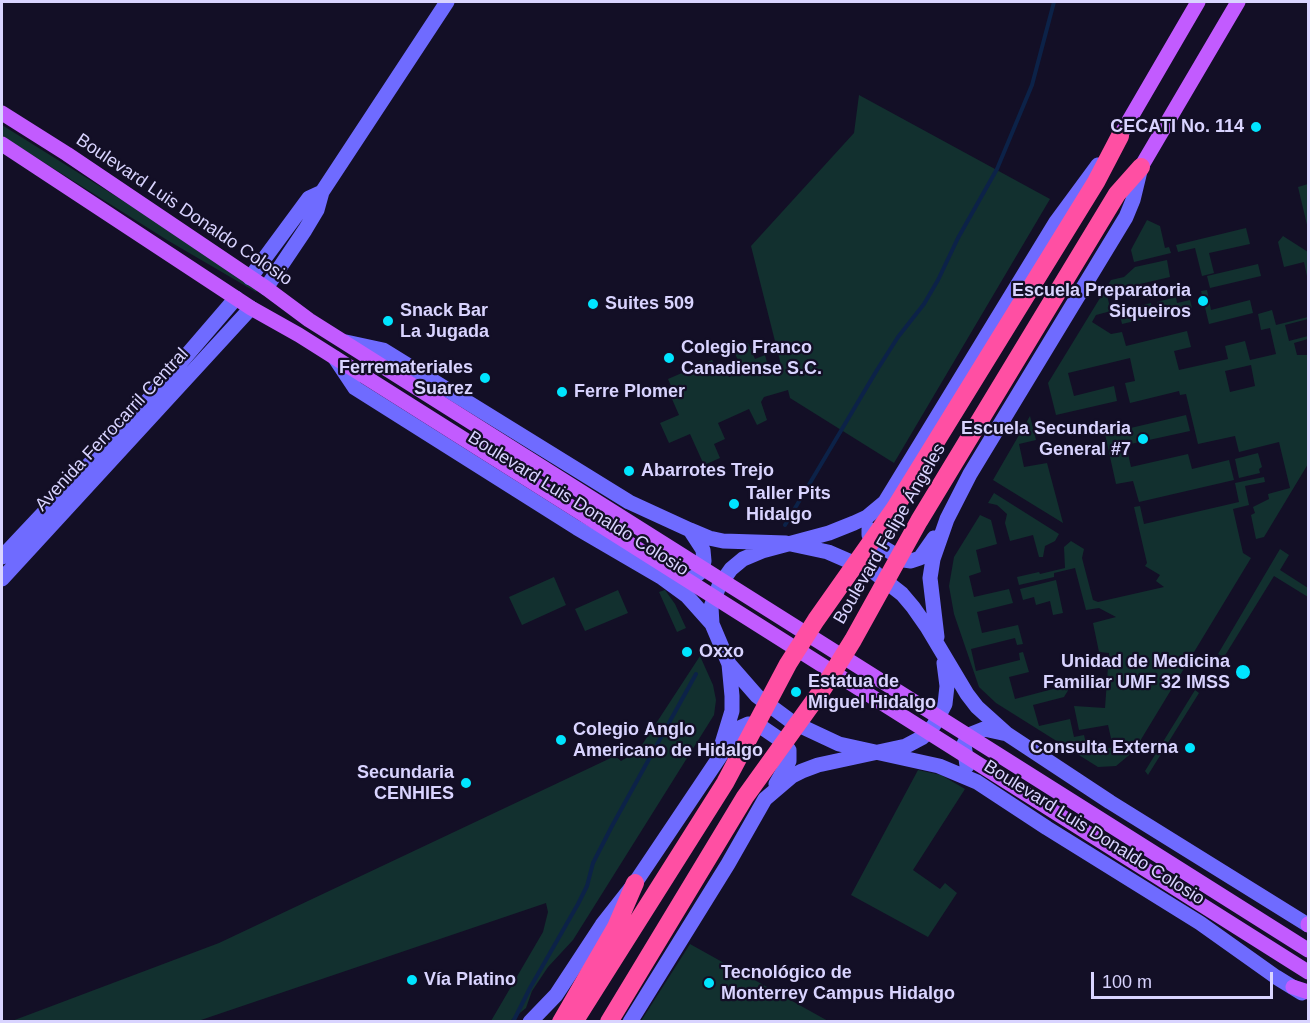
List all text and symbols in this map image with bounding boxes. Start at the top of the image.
place label: CECATI No. 114 [1110,116,1244,138]
marker: CECATI No. 114 [1249,120,1263,134]
street label: Boulevard Luis Donaldo Colosio [72,129,296,291]
place label: Escuela Preparatoria Siqueiros [1012,280,1191,322]
place label: Suites 509 [605,293,694,315]
marker: Escuela Preparatoria Siqueiros [1196,294,1210,308]
marker: Suites 509 [586,297,600,311]
place label: Snack Bar La Jugada [400,300,489,342]
marker: Snack Bar La Jugada [381,314,395,328]
place label: Colegio Franco Canadiense S.C. [681,337,822,380]
street label: Avenida Ferrocarril Central [31,344,193,516]
marker: Colegio Franco Canadiense S.C. [662,351,676,365]
place label: Ferremateriales Suarez [339,357,473,400]
marker: Ferremateriales Suarez [478,371,492,385]
place label: Ferre Plomer [574,381,685,403]
marker: Ferre Plomer [555,385,569,399]
place label: Escuela Secundaria General #7 [961,418,1131,460]
street label: Boulevard Luis Donaldo Colosio [464,427,692,581]
marker: Escuela Secundaria General #7 [1136,432,1150,446]
street label: Boulevard Felipe Ángeles [829,440,951,628]
place label: Abarrotes Trejo [641,460,774,482]
marker: Abarrotes Trejo [622,464,636,478]
place label: Taller Pits Hidalgo [746,483,831,526]
marker: Taller Pits Hidalgo [727,497,741,511]
place label: Oxxo [699,641,744,663]
marker: Oxxo [680,645,694,659]
place label: Unidad de Medicina Familiar UMF 32 IMSS [1043,651,1230,694]
marker: Unidad de Medicina Familiar UMF 32 IMSS [1234,663,1252,681]
place label: Estatua de Miguel Hidalgo [808,671,936,714]
marker: Estatua de Miguel Hidalgo [789,685,803,699]
place label: Colegio Anglo Americano de Hidalgo [573,719,763,762]
marker: Colegio Anglo Americano de Hidalgo [554,733,568,747]
place label: Consulta Externa [1030,737,1178,759]
marker: Consulta Externa [1183,741,1197,755]
street label: Boulevard Luis Donaldo Colosio [980,756,1208,910]
place label: Secundaria CENHIES [357,762,454,804]
marker: Secundaria CENHIES [459,776,473,790]
scale bar [1094,960,1276,998]
place label: Tecnológico de Monterrey Campus Hidalgo [721,962,955,1004]
place label: Vía Platino [424,969,516,991]
text: 100 m [1102,972,1152,992]
marker: Vía Platino [405,973,419,987]
marker: Tecnológico de Monterrey Campus Hidalgo [702,976,716,990]

